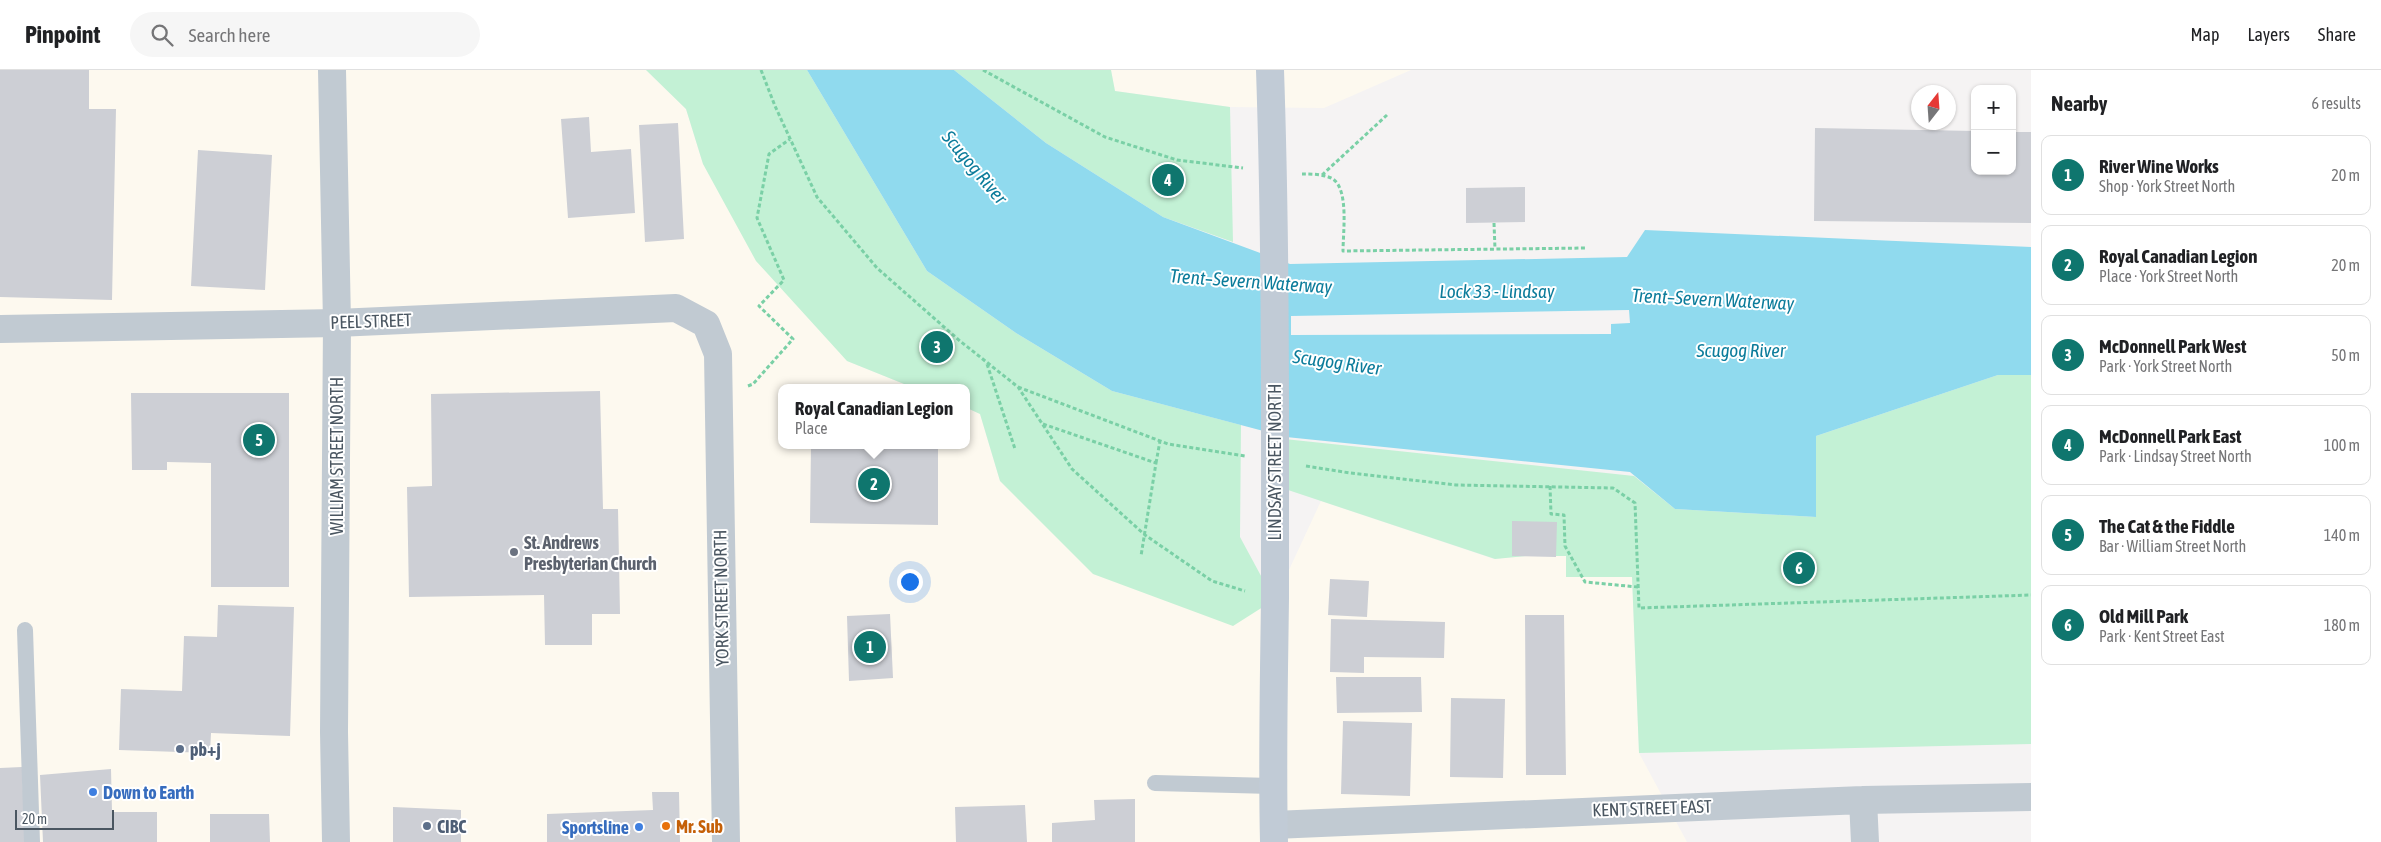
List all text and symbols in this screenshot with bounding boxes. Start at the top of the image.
search box [130,12,480,57]
text: Pinpoint [25,21,100,48]
icon: search [148,21,176,49]
text: Search here [188,24,270,46]
text: Map [2190,24,2219,45]
text: Layers [2247,24,2290,45]
text: Share [2318,24,2356,45]
north arrow [1911,85,1956,130]
map controls [1971,85,2016,175]
button: + [1971,85,2016,130]
text: Nearby [2051,91,2107,115]
text: 6 results [2311,94,2361,112]
water label: Scugog River [937,125,1013,209]
button: − [1971,130,2016,175]
text: River Wine Works [2099,155,2219,177]
pin: 4 [1152,161,1184,199]
text: 1 [2064,166,2072,184]
text: 20 m [2331,166,2360,184]
text: Shop · York Street North [2099,177,2235,195]
text: Royal Canadian Legion [2099,245,2257,267]
text: 2 [2064,256,2072,274]
text: 20 m [2331,256,2360,274]
water label: Trent–Severn Waterway [1169,264,1333,298]
text: Place · York Street North [2099,267,2238,285]
water label: Lock 33 - Lindsay [1439,280,1555,302]
water label: Trent–Severn Waterway [1631,284,1795,314]
street label: PEEL STREET [330,309,412,333]
pin: 3 [921,328,953,366]
text: McDonnell Park West [2099,335,2246,357]
water label: Scugog River [1696,339,1787,361]
water label: Scugog River [1290,345,1384,379]
text: 3 [2064,346,2072,364]
text: 50 m [2331,346,2360,364]
text: Park · York Street North [2099,357,2232,375]
street label: WILLIAM STREET NORTH [326,377,347,535]
popup [778,384,970,449]
street label: LINDSAY STREET NORTH [1264,384,1285,540]
text: Royal Canadian Legion [795,397,953,419]
text: Place [795,419,827,437]
pin: 5 [243,421,275,459]
text: McDonnell Park East [2099,425,2242,447]
text: 4 [2064,436,2072,454]
text: 100 m [2324,436,2360,454]
text: Park · Lindsay Street North [2099,447,2252,465]
pin: 2 [858,465,890,503]
text: The Cat & the Fiddle [2099,515,2235,537]
text: 5 [2064,526,2072,544]
text: 140 m [2324,526,2360,544]
street label: YORK STREET NORTH [709,529,733,667]
place label: St. Andrews Presbyterian Church [524,532,657,574]
text: Bar · William Street North [2099,537,2246,555]
marker: St. Andrews Presbyterian Church [508,546,520,558]
pin: 6 [1783,549,1815,587]
your location [897,569,923,595]
text: Old Mill Park [2099,605,2188,627]
text: 6 [2064,616,2072,634]
text: 180 m [2324,616,2360,634]
text: Park · Kent Street East [2099,627,2225,645]
pin: 1 [854,628,886,666]
place label: pb+j [190,739,221,760]
marker: pb+j [174,743,186,755]
place label: Down to Earth [103,782,195,803]
marker: Down to Earth [87,786,99,798]
street label: KENT STREET EAST [1592,795,1712,821]
scale bar [15,807,114,830]
text: 20 m [22,811,47,827]
place label: CIBC [437,816,466,837]
place label: Mr. Sub [676,816,723,837]
place label: Sportsline [562,817,629,838]
marker: CIBC [421,820,433,832]
marker: Mr. Sub [660,820,672,832]
marker: Sportsline [633,821,645,833]

